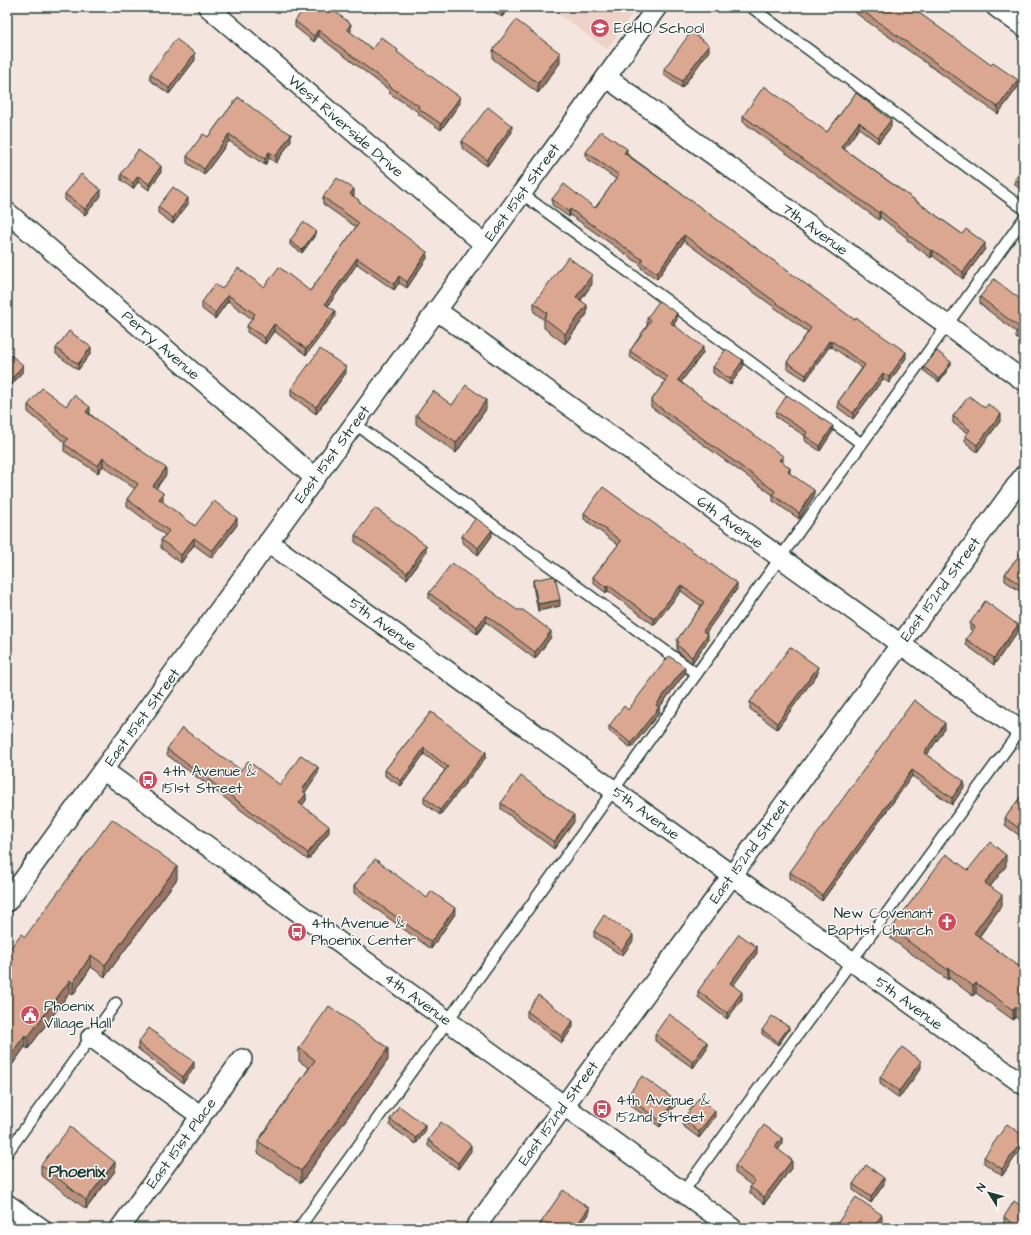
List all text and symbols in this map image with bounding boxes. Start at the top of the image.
school or university icon: ECHO School [589,17,611,39]
place label: ECHO School [614,18,704,39]
street label: West Riverside Drive [283,70,408,182]
street label: East 151st Street [480,139,565,246]
street label: 7th Avenue [777,198,852,261]
street label: Perry Avenue [116,306,204,386]
street label: East 151st Street [290,401,375,508]
street label: 6th Avenue [692,491,767,554]
street label: East 152nd Street [895,533,986,646]
street label: 5th Avenue [345,593,421,656]
street label: East 151st Street [100,664,185,771]
place label: 4th Avenue & 151st Street [162,761,257,799]
bus stop icon: 4th Avenue & 151st Street [137,769,159,791]
street label: 5th Avenue [608,782,684,845]
street label: East 152nd Street [704,795,795,908]
place label: New Covenant Baptist Church [828,903,934,941]
church icon: New Covenant Baptist Church [936,911,958,933]
place label: 4th Avenue & Phoenix Center [311,913,416,951]
bus stop icon: 4th Avenue & Phoenix Center [286,921,308,943]
street label: 4th Avenue [380,968,456,1031]
street label: 5th Avenue [871,972,947,1035]
place label: Phoenix Village Hall [44,996,111,1035]
public building icon: Phoenix Village Hall [19,1004,41,1026]
street label: East 152nd Street [513,1057,604,1170]
place label: 4th Avenue & 152nd Street [616,1090,711,1128]
street label: East 151st Place [141,1094,221,1193]
bus stop icon: 4th Avenue & 152nd Street [591,1098,613,1120]
district label: Phoenix [48,1160,107,1184]
north arrow [969,1173,1009,1213]
text: N [973,1180,989,1195]

